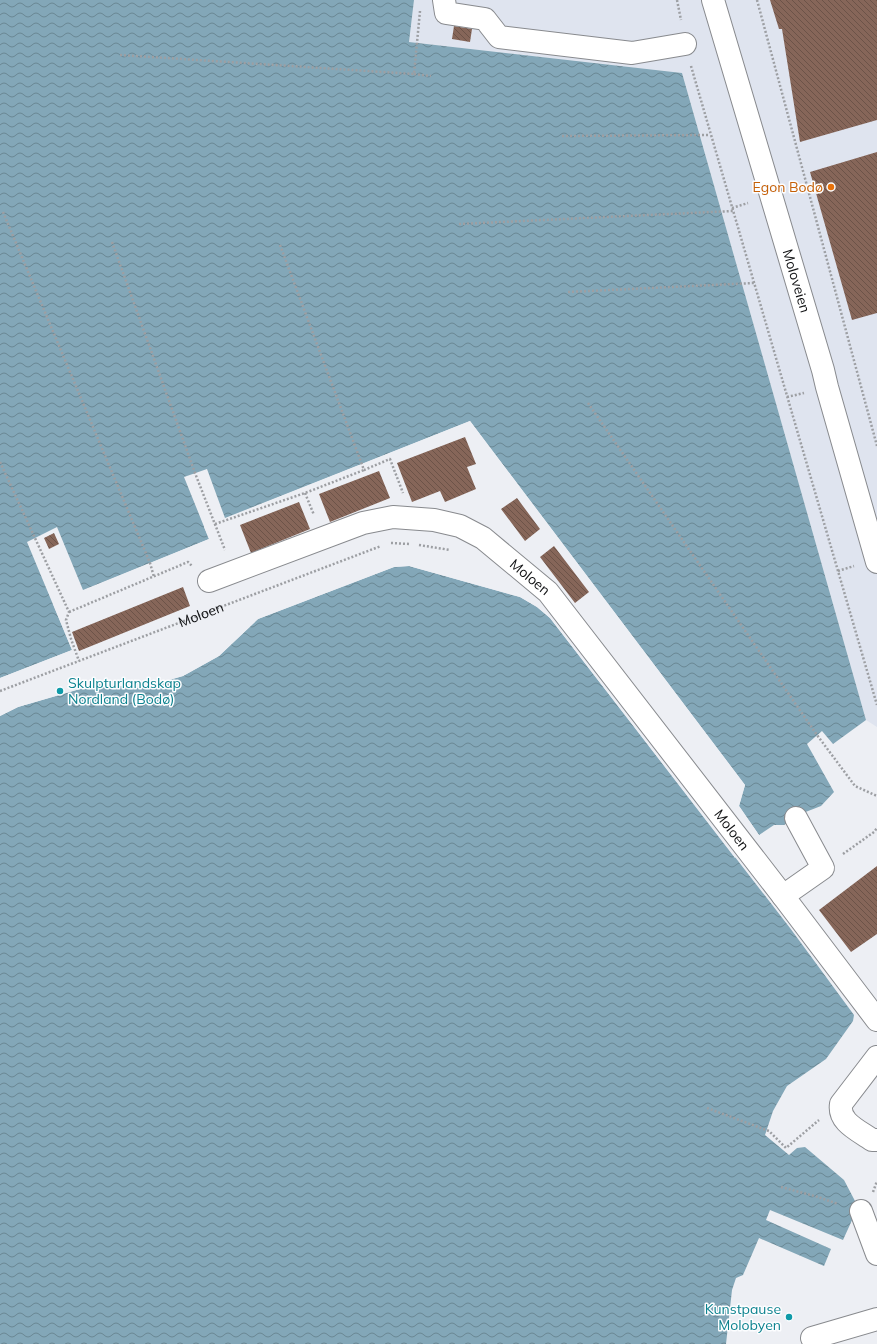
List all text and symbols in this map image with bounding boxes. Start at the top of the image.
place label: Egon Bodø [753,178,823,196]
marker: Egon Bodø [826,182,836,192]
street label: Moloveien [779,247,814,315]
street label: Moloen [506,555,554,599]
street label: Moloen [176,598,226,631]
place label: Skulpturlandskap Nordland (Bodø) [68,674,181,708]
marker: Skulpturlandskap Nordland (Bodø) [55,686,65,696]
street label: Moloen [710,806,753,854]
place label: Kunstpause Molobyen [705,1300,781,1334]
marker: Kunstpause Molobyen [784,1312,794,1322]

